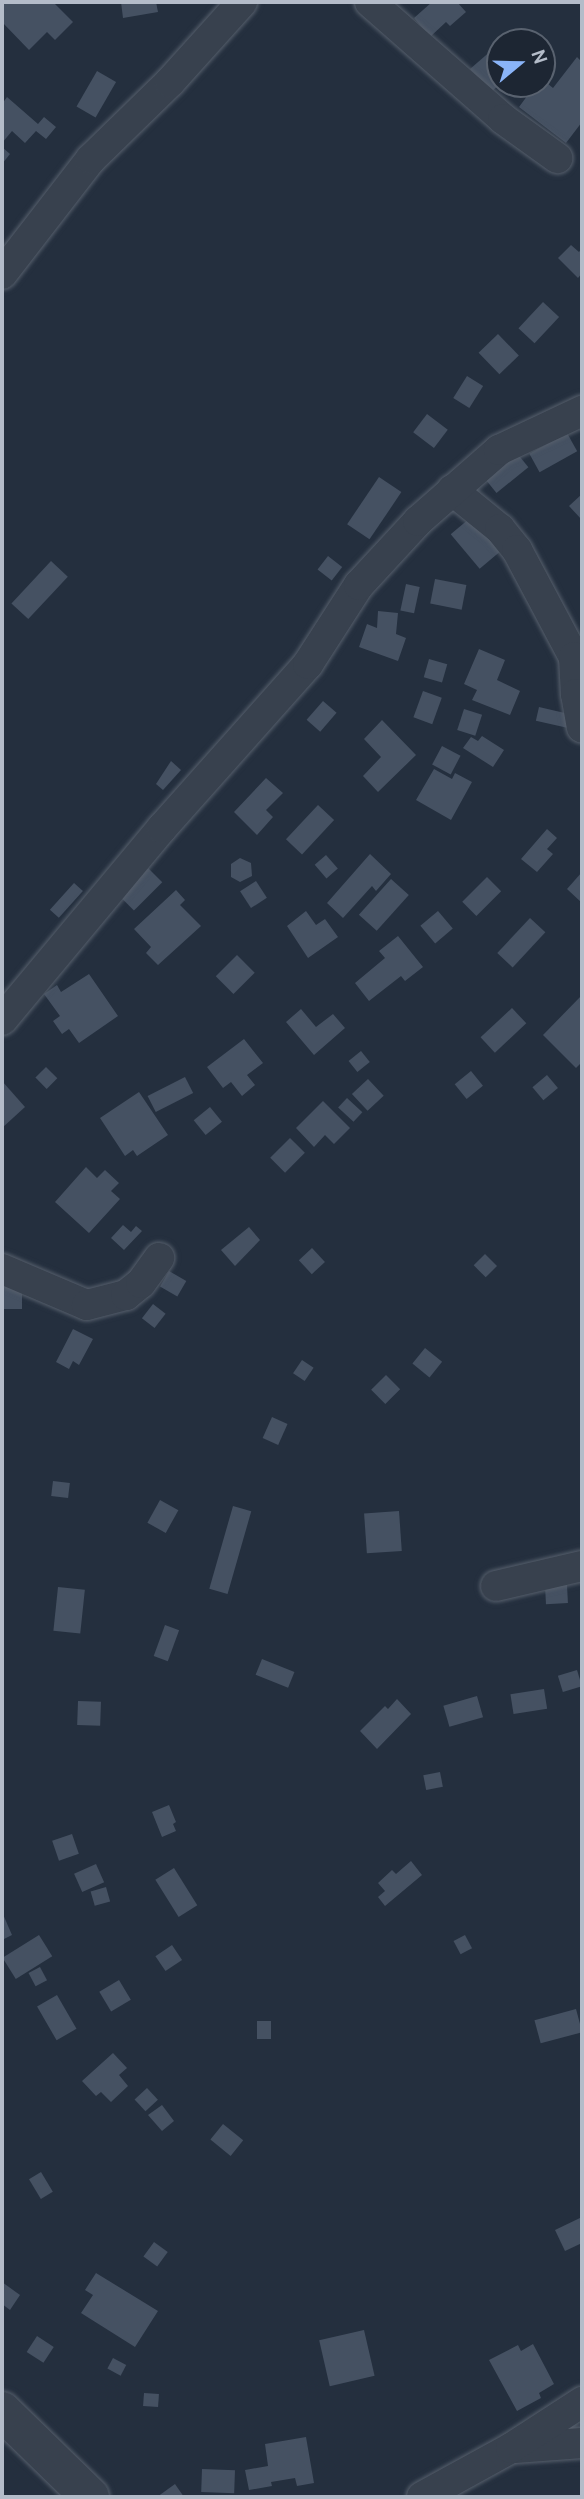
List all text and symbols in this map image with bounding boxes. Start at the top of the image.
north arrow [486,28,556,98]
text: N [526,47,552,67]

